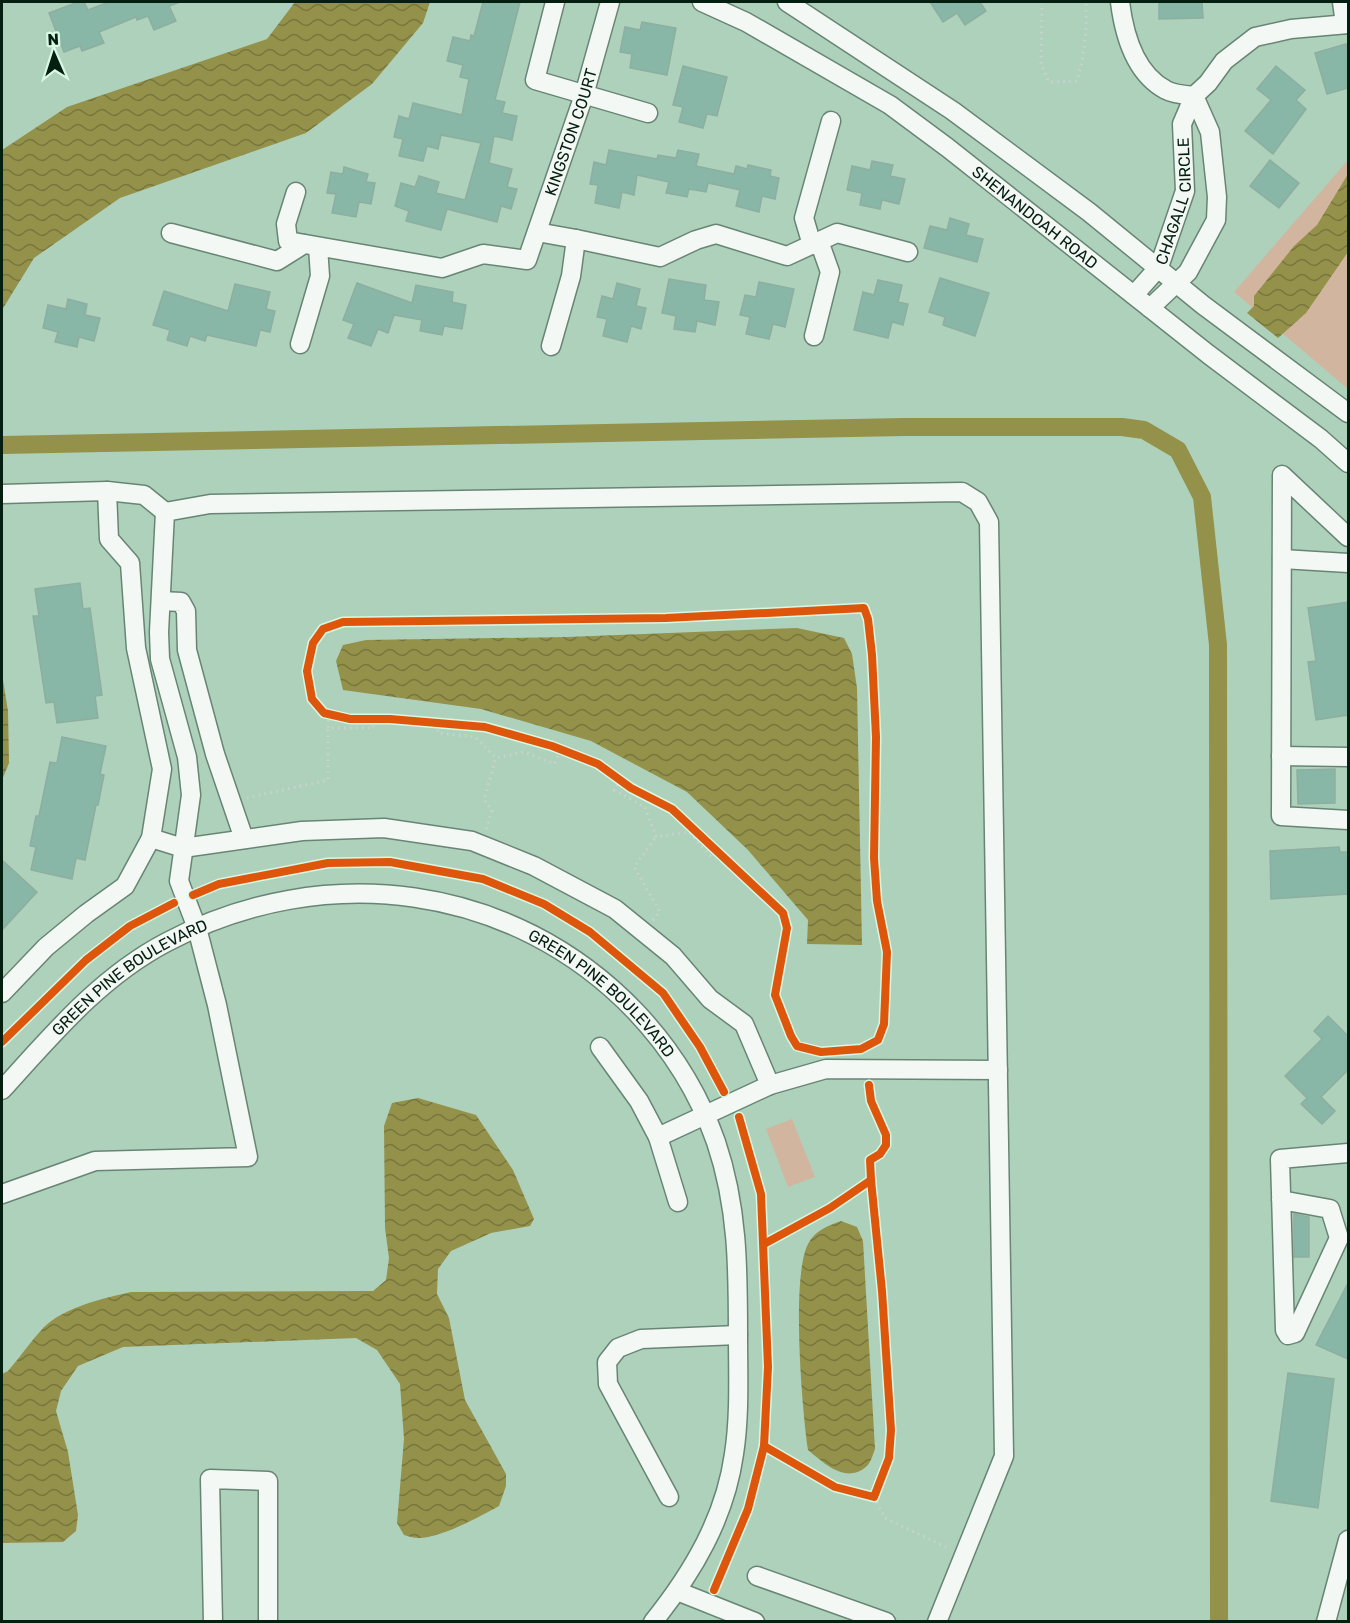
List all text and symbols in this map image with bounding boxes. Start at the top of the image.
north arrow [24,24,84,84]
text: N [47,30,59,49]
street label: KINGSTON COURT [541,66,601,198]
street label: CHAGALL CIRCLE [1152,137,1195,267]
street label: SHENANDOAH ROAD [968,162,1101,273]
street label: GREEN PINE BOULEVARD [48,915,210,1039]
street label: GREEN PINE BOULEVARD [525,925,679,1061]

